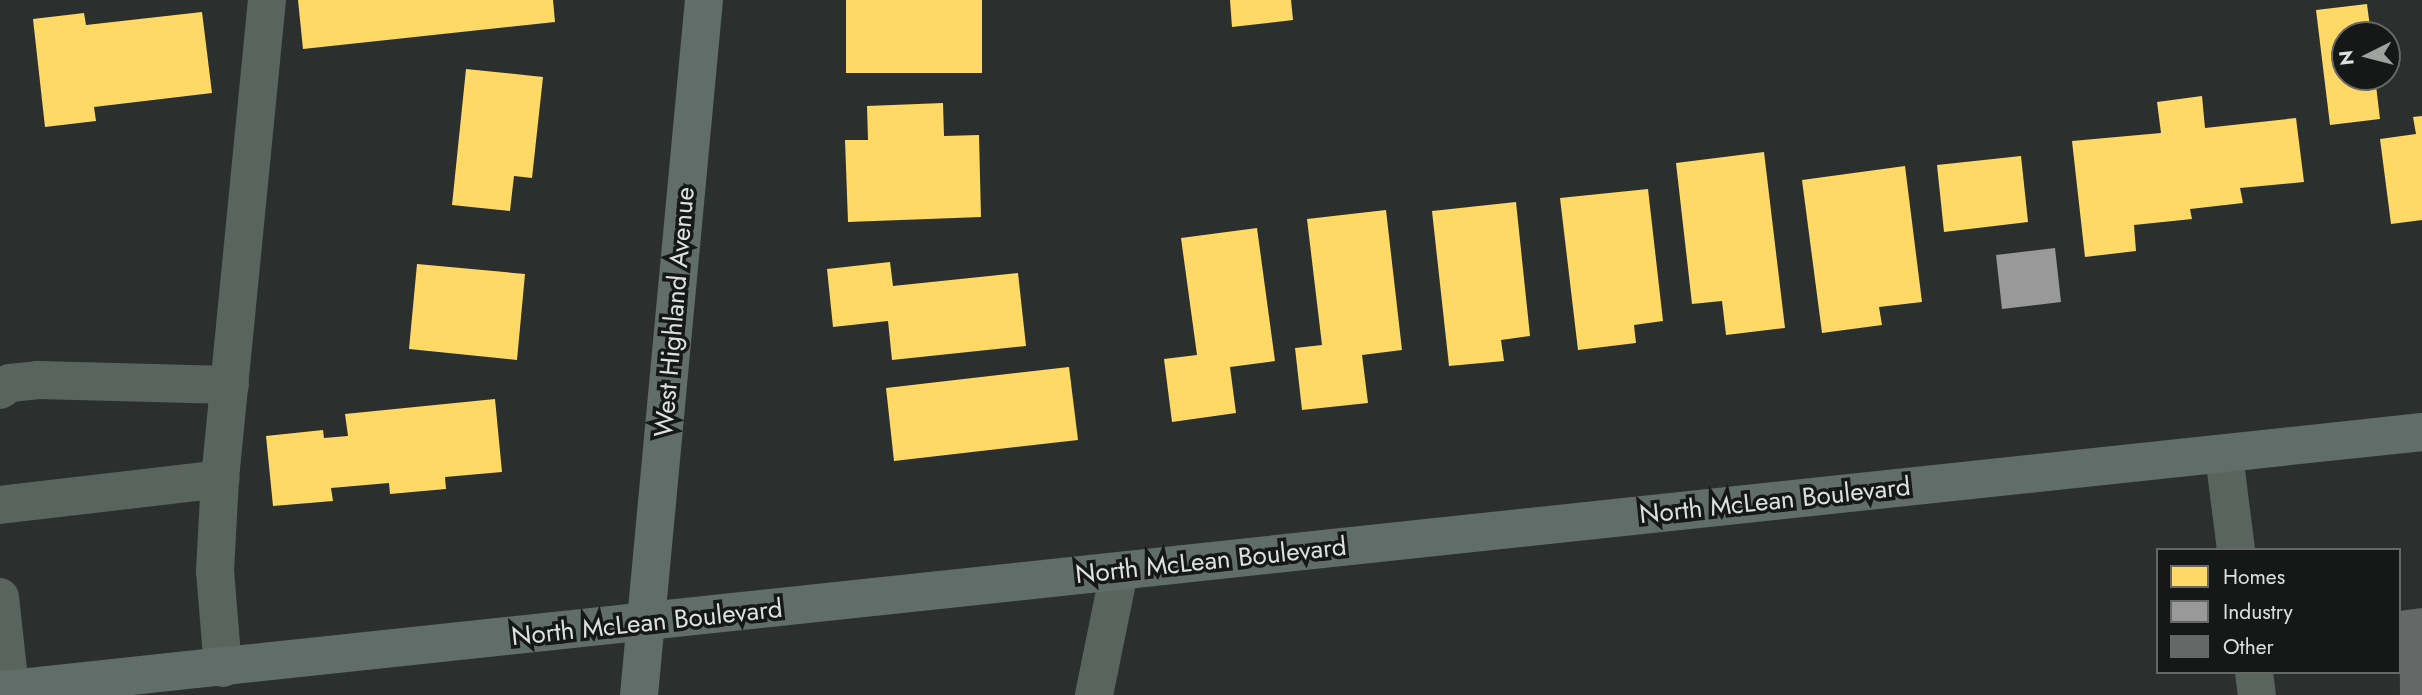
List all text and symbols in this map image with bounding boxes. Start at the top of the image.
north arrow [2331,21,2401,91]
text: N [2332,49,2361,67]
street label: West Highland Avenue [649,186,701,438]
street label: North McLean Boulevard [1638,471,1912,531]
street label: North McLean Boulevard [1074,531,1348,591]
legend [2156,548,2401,674]
text: Homes [2223,562,2285,592]
street label: North McLean Boulevard [510,593,784,653]
text: Industry [2223,597,2293,627]
text: Other [2223,632,2274,662]

